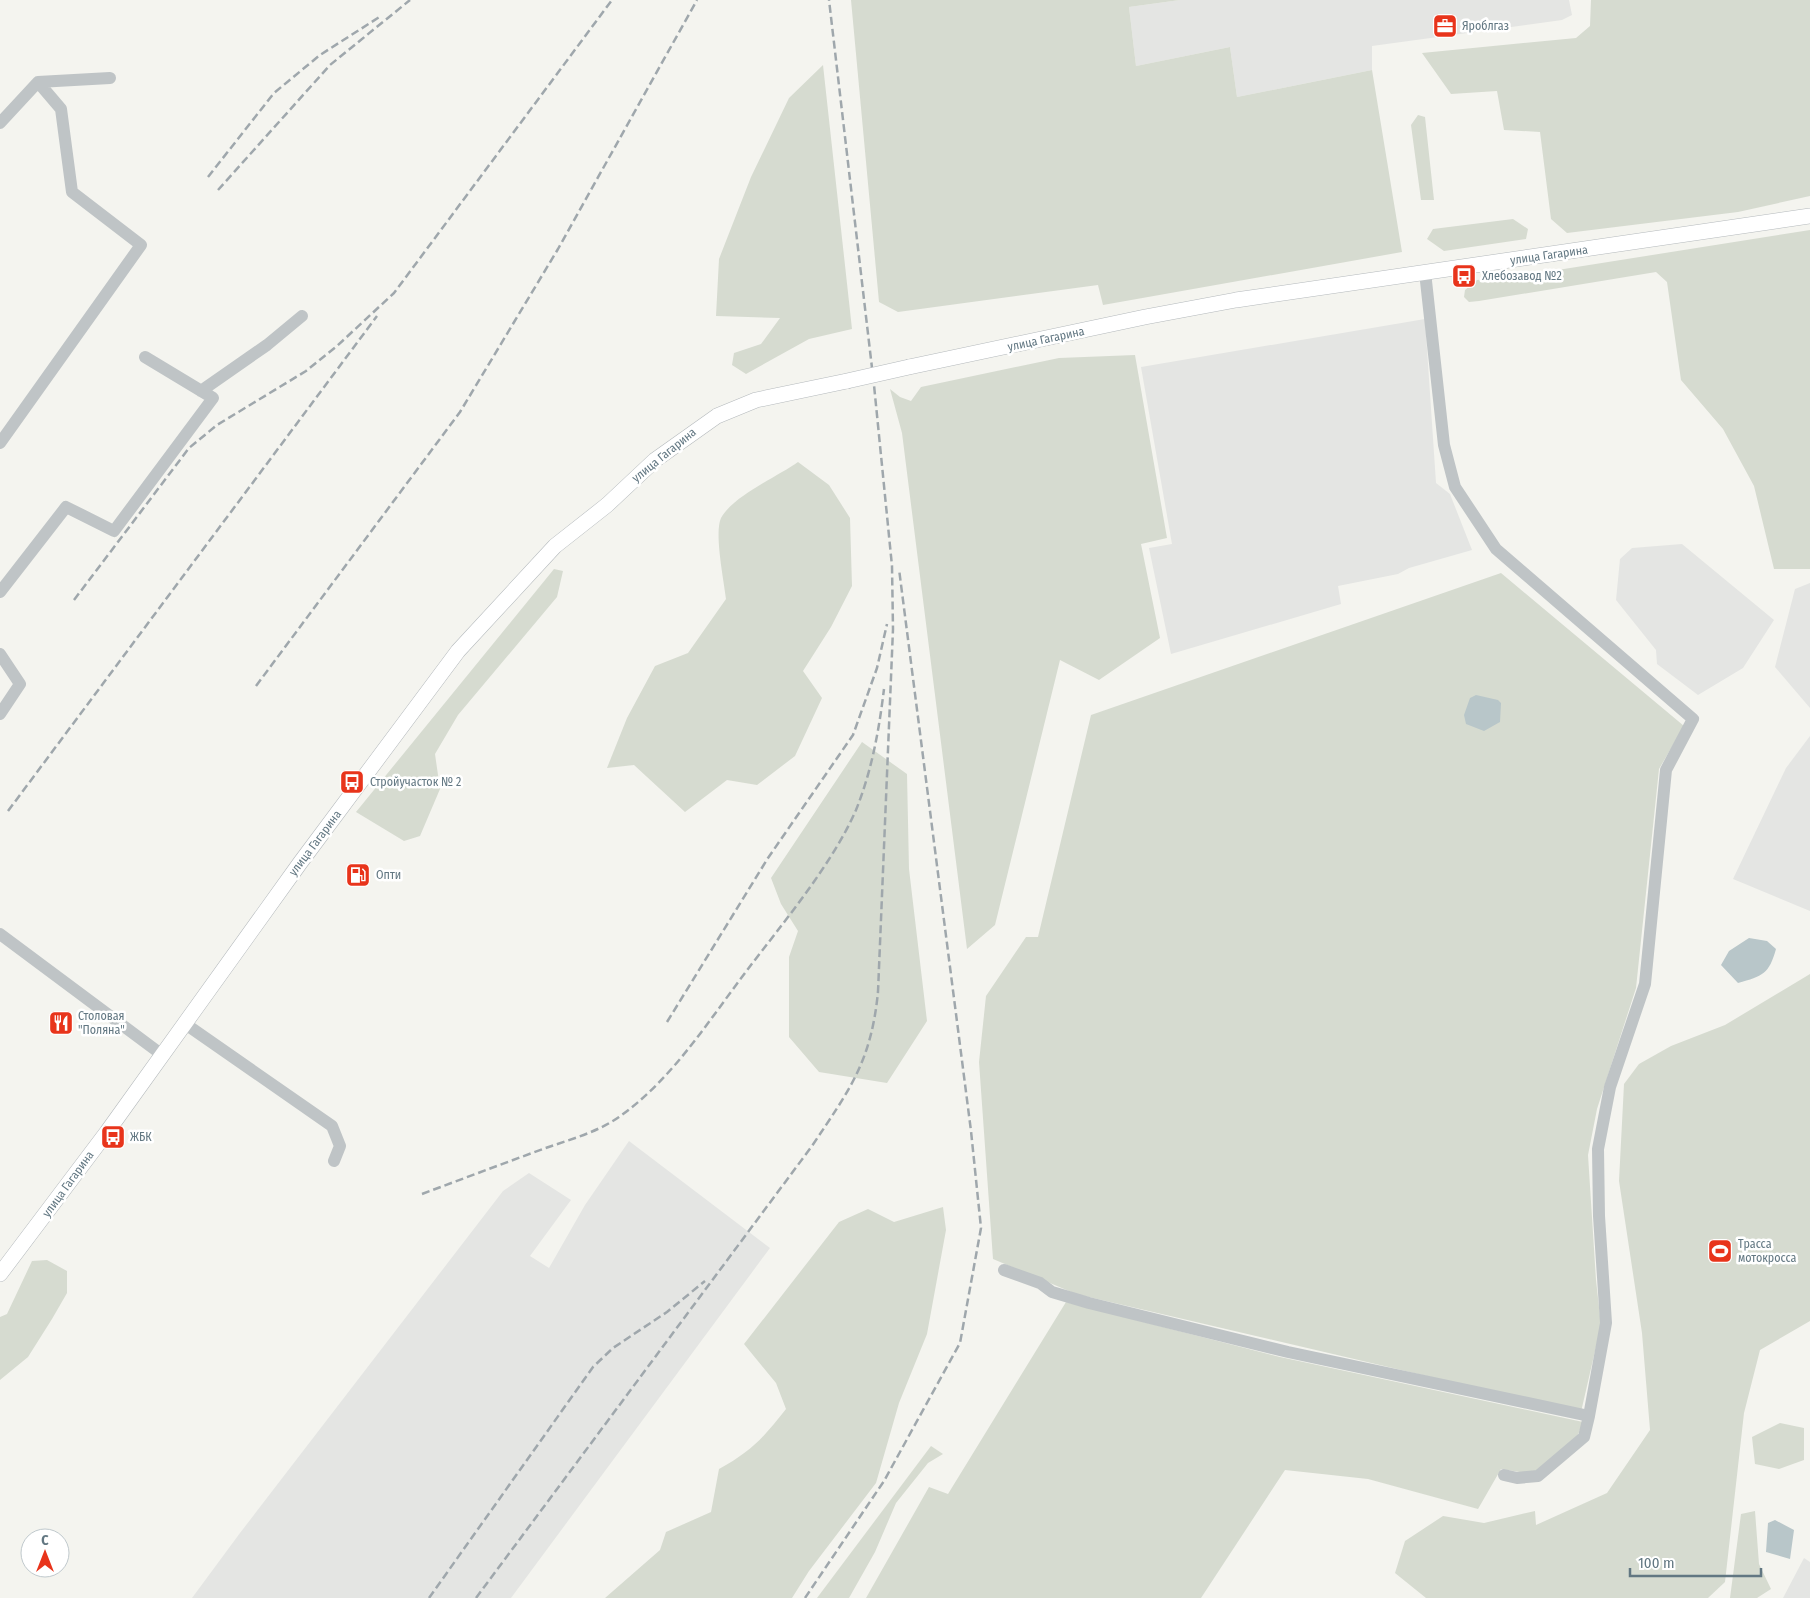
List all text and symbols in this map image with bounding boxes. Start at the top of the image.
office icon: Яроблгаз [1432,13,1458,39]
place label: Яроблгаз [1462,19,1509,33]
street label: улица Гагарина [1509,243,1589,267]
bus stop icon: Хлебозавод №2 [1451,263,1477,289]
place label: Хлебозавод №2 [1482,269,1562,283]
street label: улица Гагарина [1006,324,1086,354]
street label: улица Гагарина [629,425,699,485]
bus stop icon: Стройучасток № 2 [339,769,365,795]
place label: Стройучасток № 2 [370,775,461,789]
street label: улица Гагарина [286,807,344,878]
fuel station icon: Опти [345,862,371,888]
place label: Опти [376,868,401,882]
place label: Столовая "Поляна" [78,1009,125,1037]
restaurant icon: Столовая "Поляна" [48,1010,74,1036]
bus stop icon: ЖБК [100,1124,126,1150]
place label: ЖБК [130,1130,152,1144]
street label: улица Гагарина [39,1148,97,1220]
place label: Трасса мотокросса [1738,1237,1796,1265]
sports icon: Трасса мотокросса [1707,1238,1733,1264]
north arrow [20,1528,70,1578]
text: С [41,1532,49,1549]
scale bar [1630,1546,1761,1578]
text: 100 m [1638,1554,1675,1572]

